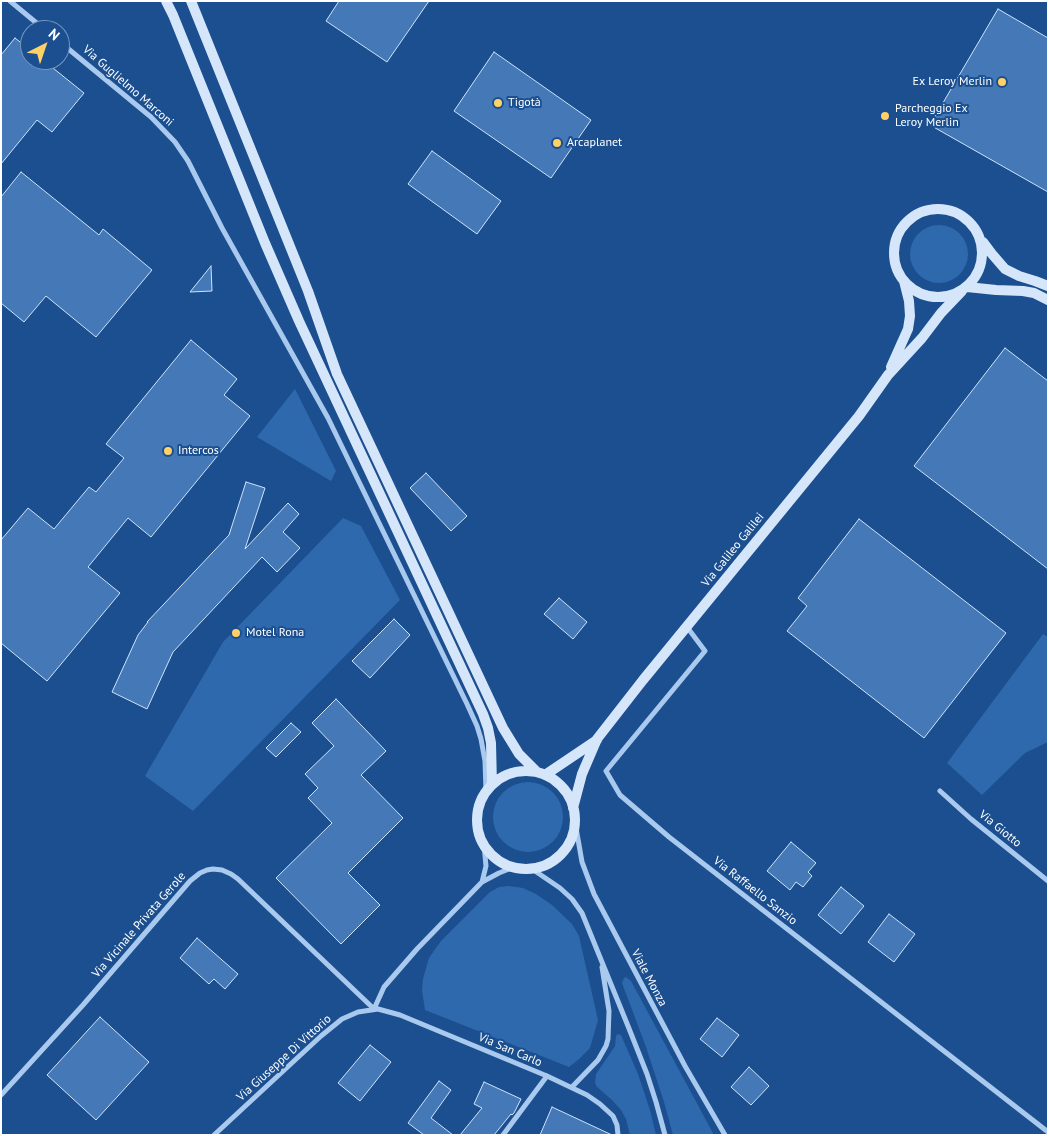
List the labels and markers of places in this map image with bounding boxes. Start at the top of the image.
place label: Ex Leroy Merlin [912,75,992,89]
marker: Ex Leroy Merlin [996,76,1008,88]
place label: Tigotà [508,96,541,110]
marker: Tigotà [492,97,504,109]
place label: Parcheggio Ex Leroy Merlin [895,102,968,130]
marker: Parcheggio Ex Leroy Merlin [879,110,891,122]
place label: Arcaplanet [567,136,622,150]
marker: Arcaplanet [551,137,563,149]
place label: Intercos [178,444,219,458]
marker: Intercos [162,445,174,457]
place label: Motel Rona [246,626,304,640]
marker: Motel Rona [230,627,242,639]

